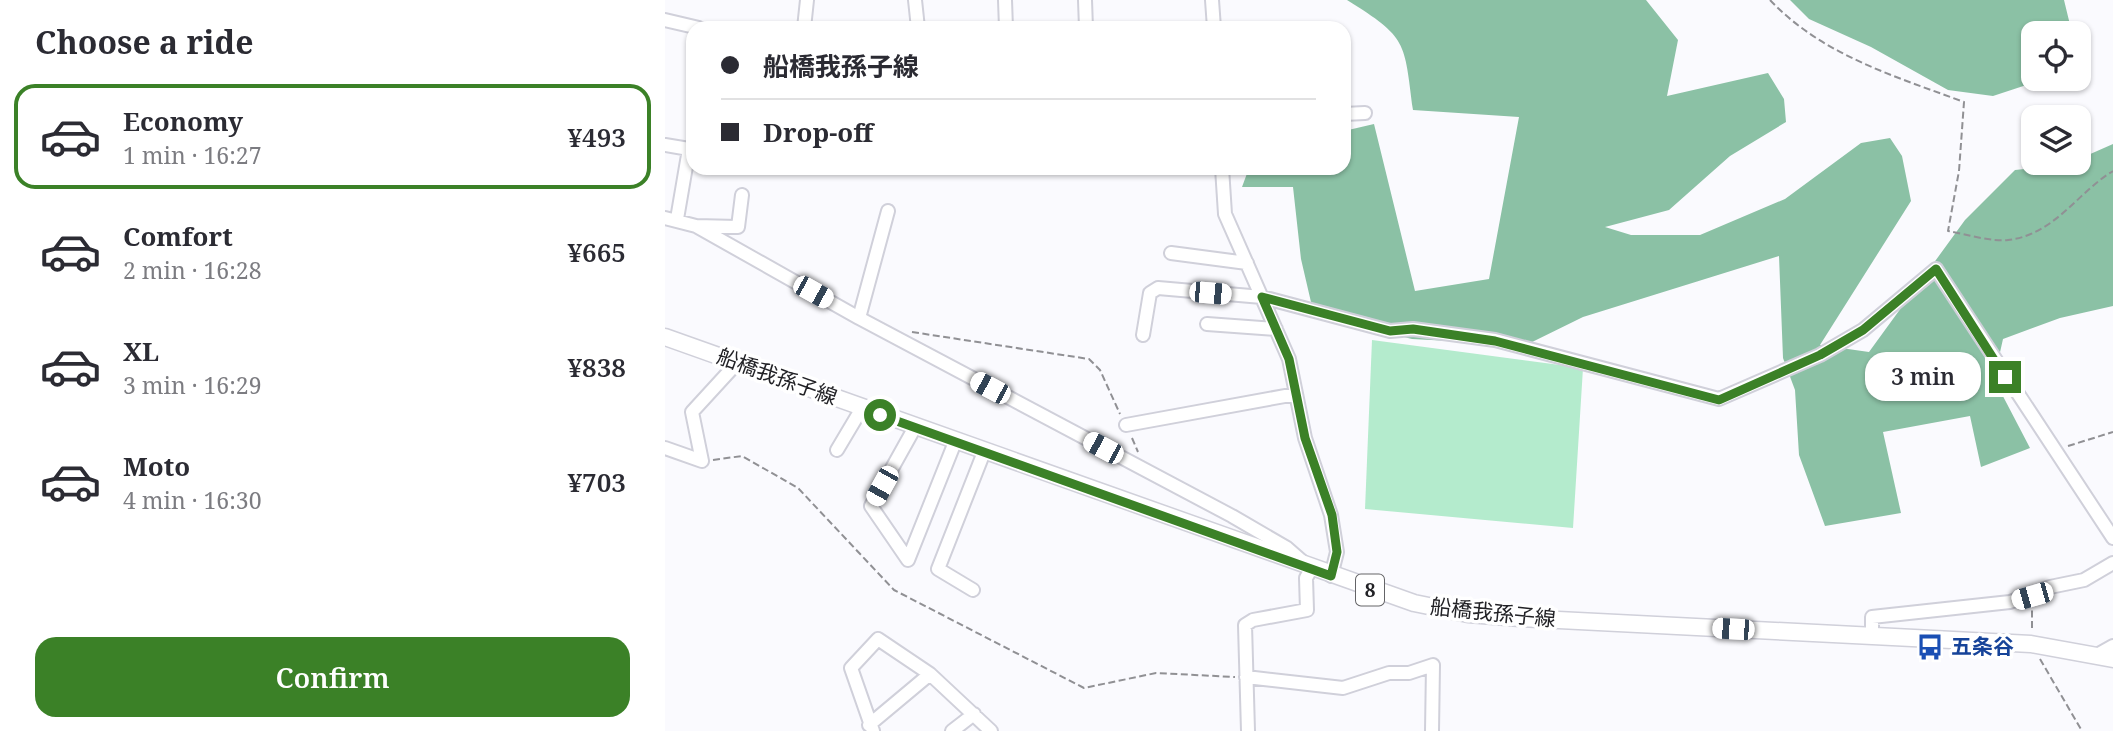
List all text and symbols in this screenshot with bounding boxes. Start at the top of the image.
text: Choose a ride [35,20,254,63]
map controls [2021,21,2091,175]
button: locate [2021,21,2091,91]
text: 船橋我孫子線 [763,48,919,84]
text: Economy [123,103,243,139]
icon: car [39,105,102,168]
button: layers [2021,105,2091,175]
text: Drop-off [763,114,873,150]
text: ¥493 [567,119,626,155]
text: 1 min · 16:27 [123,139,261,171]
text: Comfort [123,218,233,254]
icon: car [39,220,102,283]
text: ¥665 [567,234,626,270]
text: 2 min · 16:28 [123,254,261,286]
car [790,273,837,311]
car [1189,281,1232,305]
text: XL [123,333,159,369]
icon: car [39,335,102,398]
street label: 船橋我孫子線 [713,341,841,411]
text: ¥838 [567,349,626,385]
callout: 3 min [1865,352,1981,402]
text: 3 min [1891,360,1955,392]
route end [1989,361,2021,393]
text: 3 min · 16:29 [123,369,261,401]
car [967,369,1014,407]
route start [864,399,896,431]
car [1080,429,1127,467]
text: Moto [123,448,190,484]
icon: car [39,450,102,513]
car [863,463,902,509]
text: ¥703 [567,464,626,500]
text: 4 min · 16:30 [123,484,261,516]
road number: 8 [1356,575,1384,606]
car [2009,580,2056,612]
street label: 船橋我孫子線 [1429,591,1557,633]
car [1712,617,1755,641]
bus stop icon: 五条谷 [1915,632,1945,662]
place label: 五条谷 [1951,632,2014,660]
button: Confirm [35,637,630,717]

